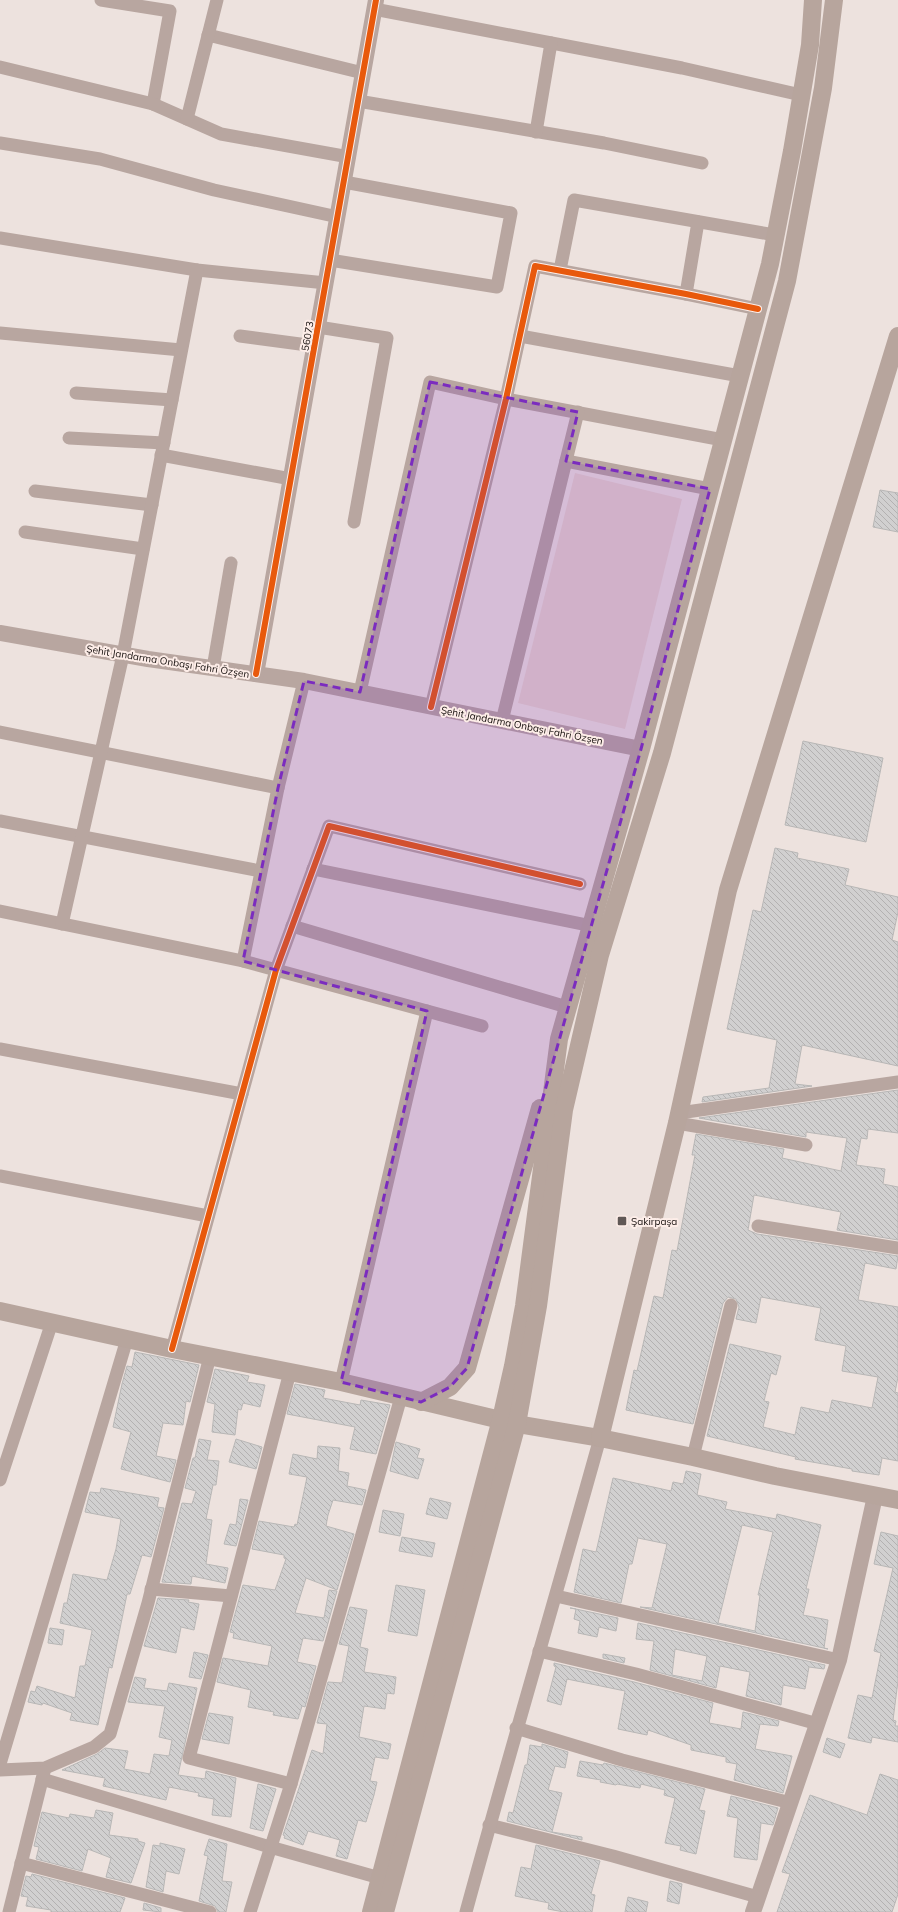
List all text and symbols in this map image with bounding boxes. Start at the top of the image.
street label: 56073 [298,320,316,352]
street label: Şehit Jandarma Onbaşı Fahri Özşen [86,642,250,681]
street label: Şehit Jandarma Onbaşı Fahri Özşen [440,703,604,748]
marker: Şakirpaşa [616,1215,628,1227]
place label: Şakirpaşa [631,1215,677,1228]

